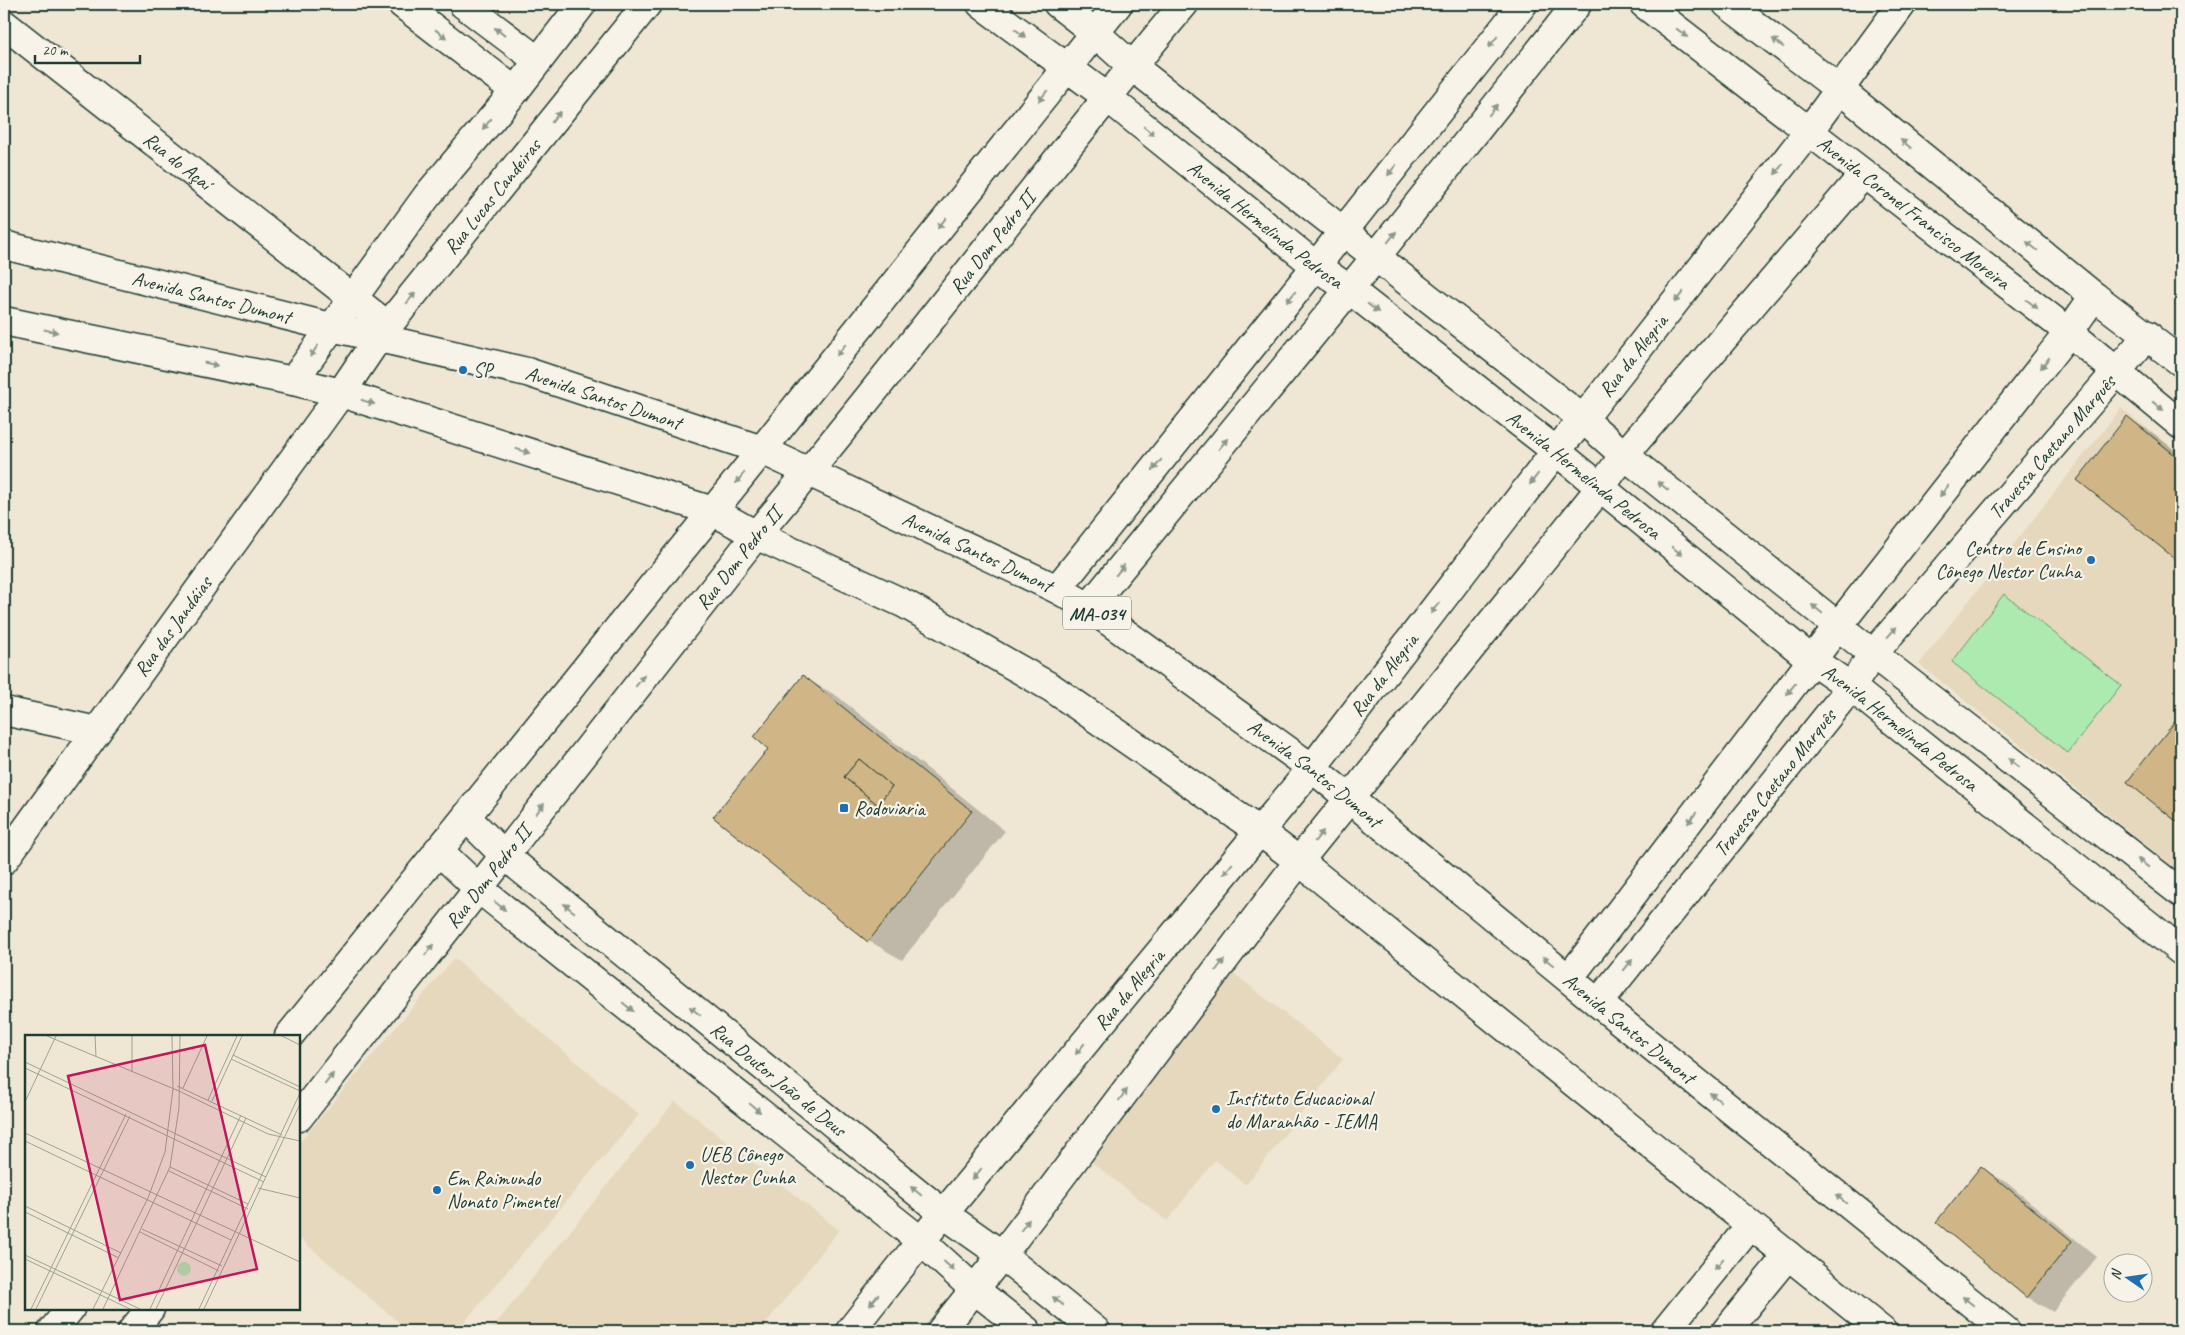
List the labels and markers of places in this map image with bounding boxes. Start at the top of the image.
place label: SP [473,358,495,383]
marker: SP [457,364,469,376]
place label: Centro de Ensino Cônego Nestor Cunha [1936,536,2083,584]
marker: Centro de Ensino Cônego Nestor Cunha [2085,554,2097,566]
place label: Rodoviaria [854,796,927,821]
marker: Rodoviaria [838,802,850,814]
place label: Instituto Educacional do Maranhão - IEMA [1226,1086,1378,1134]
marker: Instituto Educacional do Maranhão - IEMA [1210,1103,1222,1115]
place label: UEB Cônego Nestor Cunha [700,1142,796,1190]
marker: UEB Cônego Nestor Cunha [684,1159,696,1171]
place label: Em Raimundo Nonato Pimentel [447,1166,562,1214]
marker: Em Raimundo Nonato Pimentel [431,1184,443,1196]

